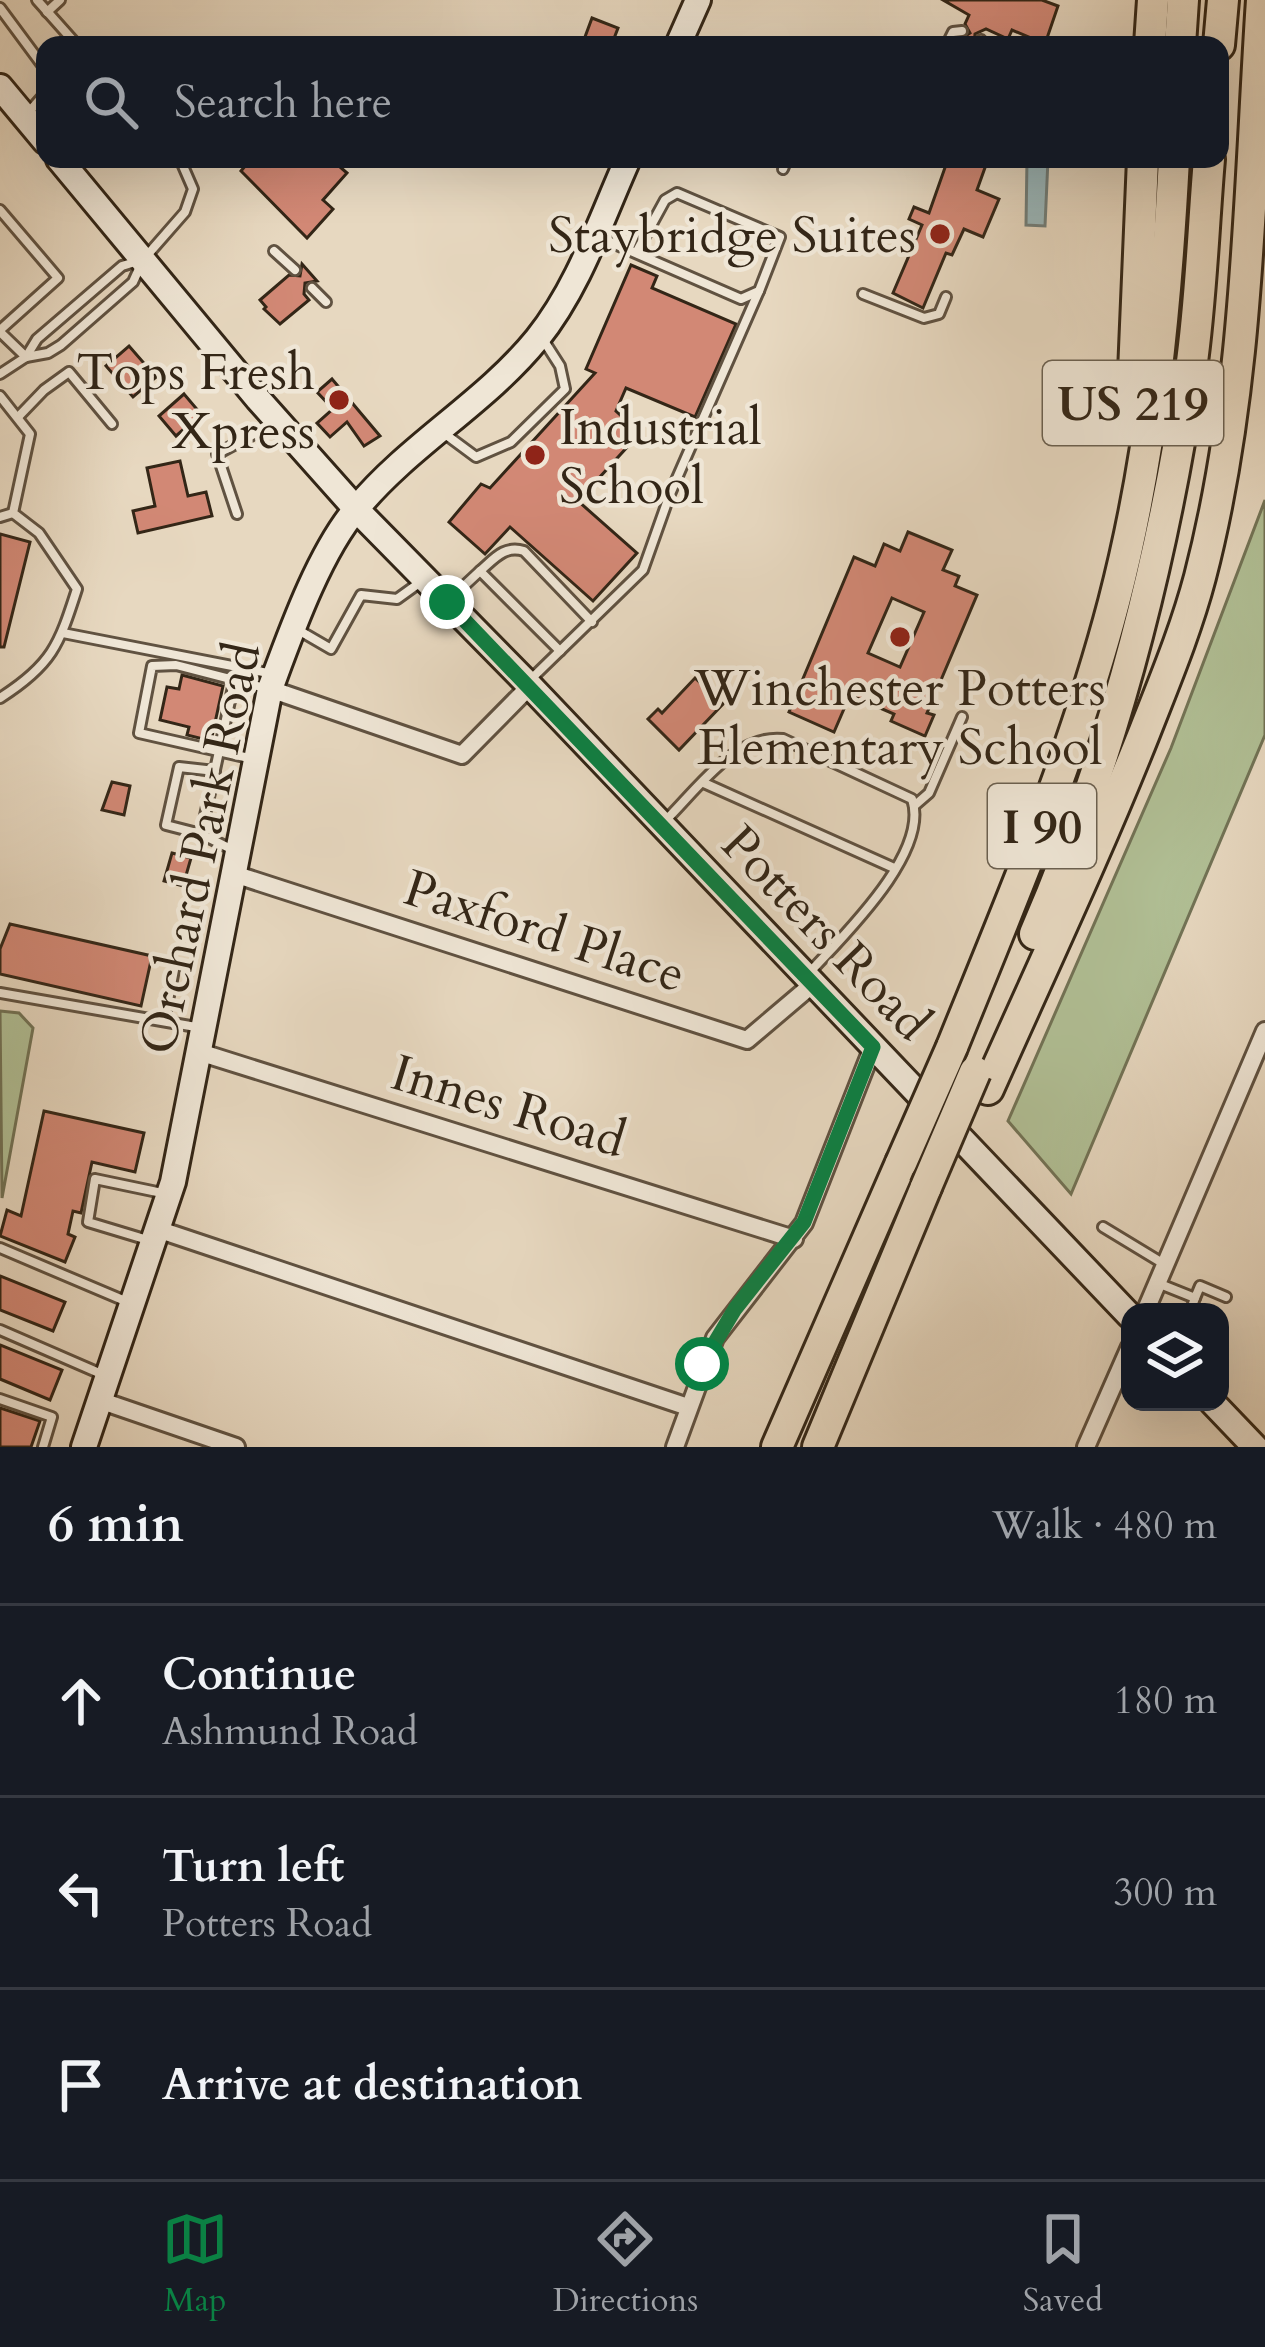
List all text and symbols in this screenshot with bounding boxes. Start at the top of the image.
search box [36,36,1229,168]
icon: search [78,69,144,135]
text: Search here [174,72,392,133]
place label: Staybridge Suites [548,201,916,271]
marker: Staybridge Suites [927,221,953,247]
place label: Tops Fresh Xpress [76,338,315,467]
road number: US 219 [1043,361,1223,445]
marker: Tops Fresh Xpress [326,387,352,413]
place label: Industrial School [559,393,762,522]
marker: Industrial School [522,442,548,468]
route end [420,575,474,629]
marker: Winchester Potters Elementary School [887,624,913,650]
street label: Orchard Park Road [123,636,279,1061]
place label: Winchester Potters Elementary School [693,654,1106,783]
road number: I 90 [988,784,1096,868]
street label: Potters Road [705,810,946,1056]
street label: Paxford Place [395,854,694,1010]
street label: Innes Road [383,1038,634,1176]
map controls [1121,1303,1229,1411]
button: layers [1121,1303,1229,1411]
route start [675,1337,729,1391]
text: 6 min [48,1490,184,1560]
text: Walk · 480 m [992,1499,1217,1552]
text: Continue [162,1644,356,1705]
icon: ahead [48,1668,114,1734]
text: 180 m [1114,1674,1217,1727]
text: Ashmund Road [162,1705,418,1758]
text: Turn left [162,1836,344,1897]
icon: left [48,1860,114,1926]
text: 300 m [1114,1866,1217,1919]
text: Potters Road [162,1897,372,1950]
icon: arrive [48,2052,114,2118]
text: Arrive at destination [162,2054,582,2115]
tab: Map [162,2206,228,2323]
tab: Directions [553,2206,698,2323]
tab: Saved [1023,2206,1103,2323]

